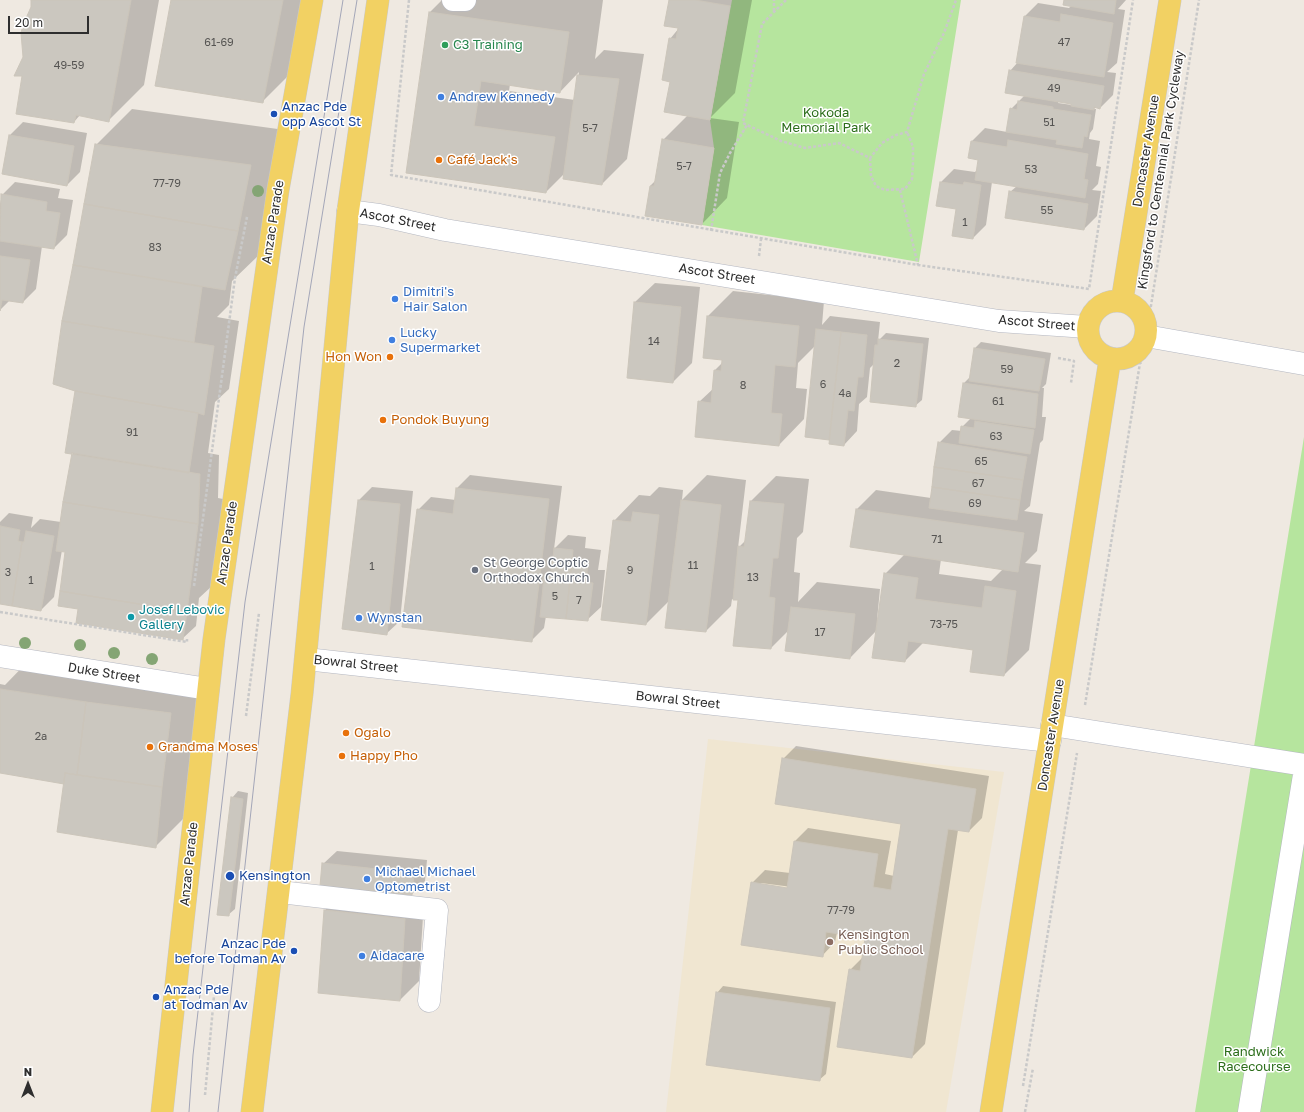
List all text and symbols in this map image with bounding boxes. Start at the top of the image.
scale bar [10,8,91,34]
text: 20 m [15,15,43,30]
house number: 61-69 [204,36,234,50]
house number: 47 [1058,36,1070,50]
place label: C3 Training [453,37,523,53]
marker: C3 Training [440,40,450,50]
street label: Kingsford to Centennial Park Cycleway [1134,49,1188,291]
house number: 49-59 [54,59,84,73]
house number: 49 [1047,82,1061,96]
place label: Andrew Kennedy [449,89,555,105]
marker: Andrew Kennedy [436,92,446,102]
street label: Doncaster Avenue [1129,94,1163,208]
place label: Anzac Pde opp Ascot St [282,99,361,130]
park label: Kokoda Memorial Park [781,105,871,136]
marker: Anzac Pde opp Ascot St [269,109,279,119]
house number: 51 [1043,116,1055,130]
house number: 5-7 [582,122,598,136]
place label: Café Jack's [447,152,518,168]
marker: Café Jack's [434,155,444,165]
house number: 5-7 [676,160,692,174]
house number: 53 [1025,163,1037,177]
house number: 77-79 [153,177,181,191]
street label: Anzac Parade [259,179,287,265]
house number: 55 [1041,204,1053,218]
street label: Ascot Street [359,205,437,235]
house number: 1 [962,216,968,230]
house number: 83 [148,241,162,255]
street label: Ascot Street [678,260,756,288]
place label: Dimitri's Hair Salon [403,284,468,315]
marker: Dimitri's Hair Salon [390,294,400,304]
street label: Ascot Street [998,312,1076,334]
place label: Lucky Supermarket [400,325,481,356]
marker: Lucky Supermarket [387,335,397,345]
house number: 14 [648,335,660,349]
place label: Hon Won [325,349,382,365]
marker: Hon Won [385,352,395,362]
house number: 2 [894,357,900,371]
house number: 59 [1000,363,1014,377]
house number: 6 [820,378,826,392]
house number: 8 [740,379,746,393]
house number: 4a [839,387,851,401]
house number: 61 [992,395,1004,409]
place label: Pondok Buyung [391,412,489,428]
marker: Pondok Buyung [378,415,388,425]
house number: 91 [126,426,138,440]
house number: 63 [989,430,1003,444]
house number: 65 [974,455,988,469]
house number: 67 [972,477,984,491]
house number: 69 [968,497,982,511]
street label: Anzac Parade [213,500,241,586]
house number: 71 [931,533,943,547]
place label: St George Coptic Orthodox Church [483,555,590,586]
house number: 11 [688,559,698,573]
house number: 1 [369,560,375,574]
house number: 9 [627,564,633,578]
marker: St George Coptic Orthodox Church [470,565,480,575]
house number: 3 [5,566,11,580]
house number: 13 [747,571,759,585]
house number: 1 [28,574,34,588]
house number: 5 [552,590,558,604]
house number: 7 [576,594,582,608]
place label: Josef Lebovic Gallery [139,602,225,633]
place label: Wynstan [367,610,422,626]
marker: Josef Lebovic Gallery [126,612,136,622]
marker: Wynstan [354,613,364,623]
house number: 73-75 [930,618,958,632]
house number: 17 [814,626,826,640]
street label: Bowral Street [313,652,399,676]
street label: Duke Street [67,660,141,686]
street label: Doncaster Avenue [1034,678,1068,792]
street label: Bowral Street [635,688,721,712]
place label: Ogalo [354,725,391,741]
marker: Ogalo [341,728,351,738]
house number: 2a [35,730,47,744]
place label: Grandma Moses [158,739,258,755]
marker: Grandma Moses [145,742,155,752]
place label: Happy Pho [350,748,418,764]
marker: Happy Pho [337,751,347,761]
street label: Anzac Parade [177,821,201,907]
place label: Michael Michael Optometrist [375,864,476,895]
place label: Kensington [239,868,311,884]
marker: Kensington [224,870,236,882]
marker: Michael Michael Optometrist [362,874,372,884]
house number: 77-79 [827,904,855,918]
place label: Kensington Public School [838,927,924,958]
place label: Anzac Pde before Todman Av [174,936,286,967]
marker: Kensington Public School [825,937,835,947]
marker: Anzac Pde before Todman Av [289,946,299,956]
place label: Aidacare [370,948,424,964]
marker: Aidacare [357,951,367,961]
place label: Anzac Pde at Todman Av [164,982,248,1013]
marker: Anzac Pde at Todman Av [151,992,161,1002]
park label: Randwick Racecourse [1218,1044,1290,1075]
north arrow [8,1064,48,1104]
text: N [24,1065,32,1078]

